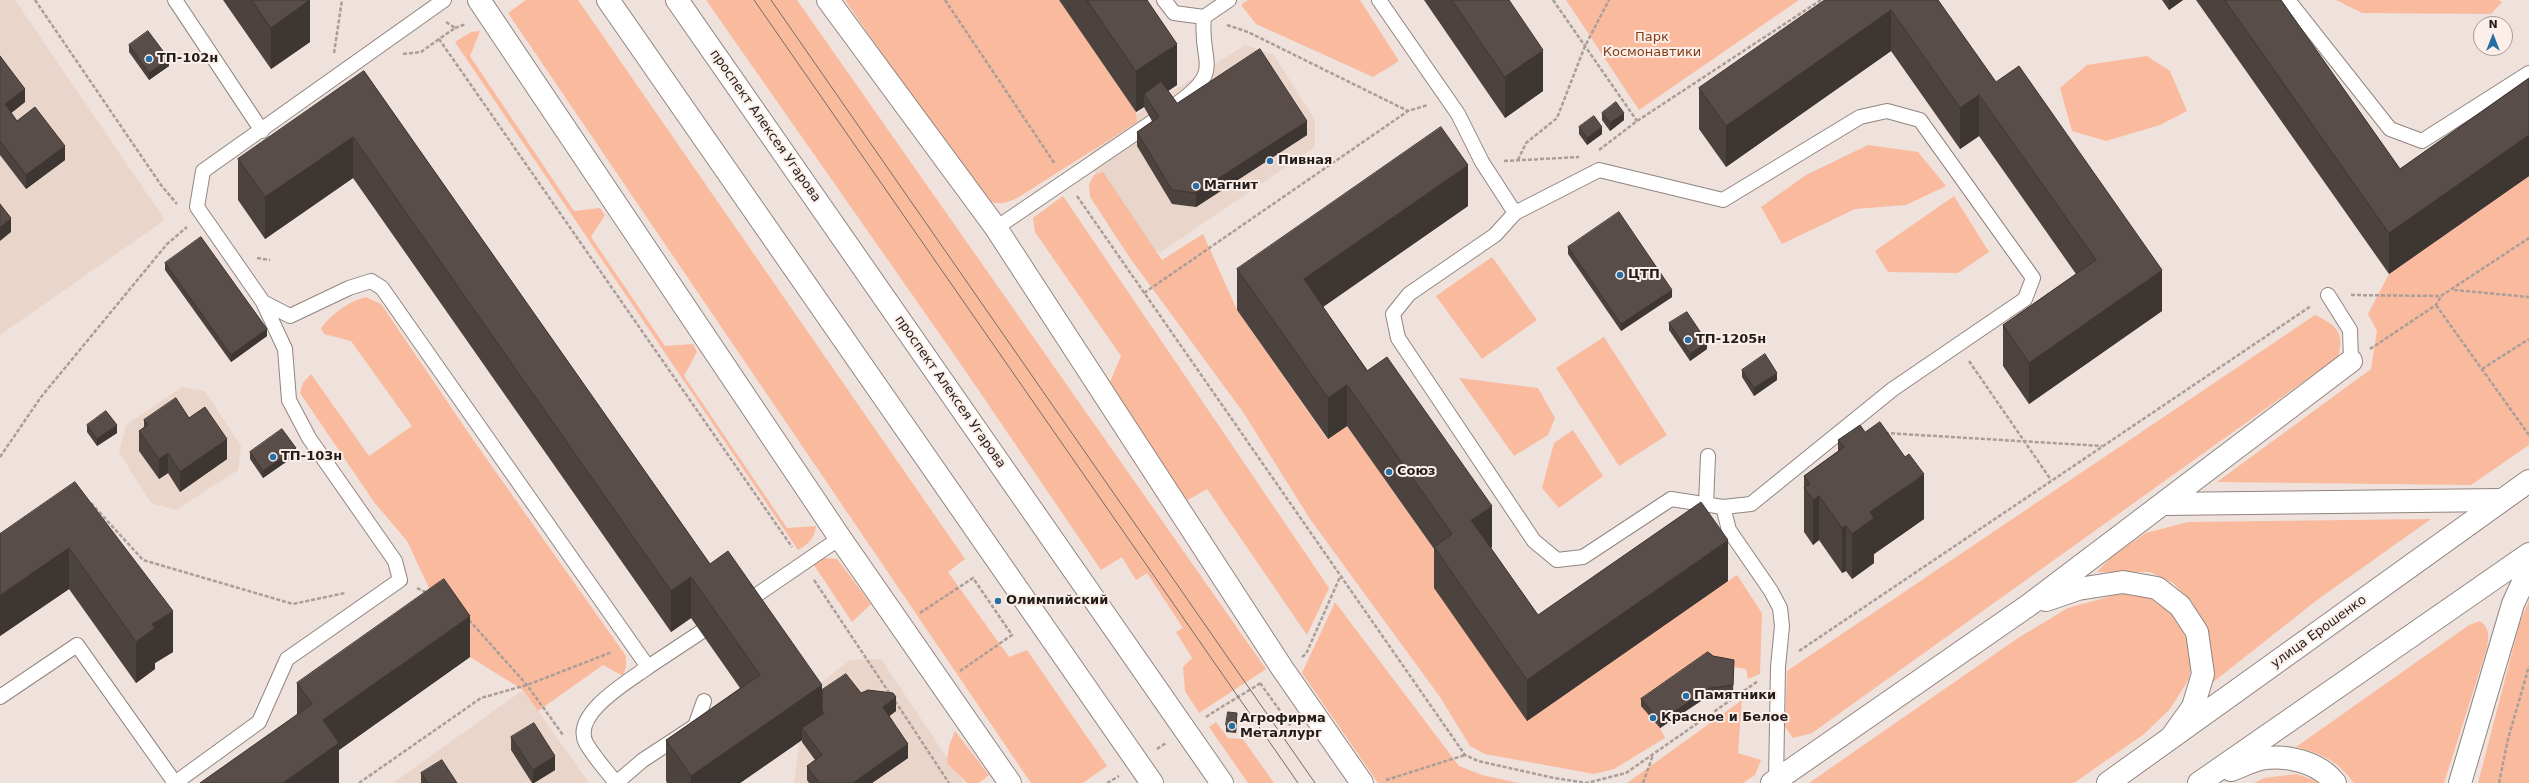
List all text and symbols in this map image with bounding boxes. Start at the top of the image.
north arrow [2473,16,2513,56]
text: N [2488,18,2498,31]
park label: Парк Космонавтики [1603,30,1701,61]
street label: проспект Алексея Угарова [706,47,824,205]
place label: ТП-102н [157,51,218,67]
marker: ТП-102н [144,54,154,64]
place label: Пивная [1278,153,1332,169]
marker: Пивная [1265,156,1275,166]
place label: Магнит [1204,178,1258,194]
marker: Магнит [1191,181,1201,191]
place label: ЦТП [1628,267,1660,283]
marker: ЦТП [1615,270,1625,280]
street label: проспект Алексея Угарова [891,313,1009,471]
place label: ТП-1205н [1696,332,1766,348]
marker: ТП-1205н [1683,335,1693,345]
place label: ТП-103н [281,449,342,465]
marker: ТП-103н [268,452,278,462]
place label: Союз [1397,464,1436,480]
marker: Союз [1384,467,1394,477]
street label: улица Ерошенко [2268,592,2370,672]
place label: Олимпийский [1006,593,1108,609]
marker: Олимпийский [993,596,1003,606]
place label: Памятники [1694,688,1776,704]
marker: Памятники [1681,691,1691,701]
place label: Красное и Белое [1661,710,1788,726]
place label: Агрофирма Металлург [1240,711,1326,742]
marker: Красное и Белое [1648,713,1658,723]
marker: Агрофирма Металлург [1227,721,1237,731]

